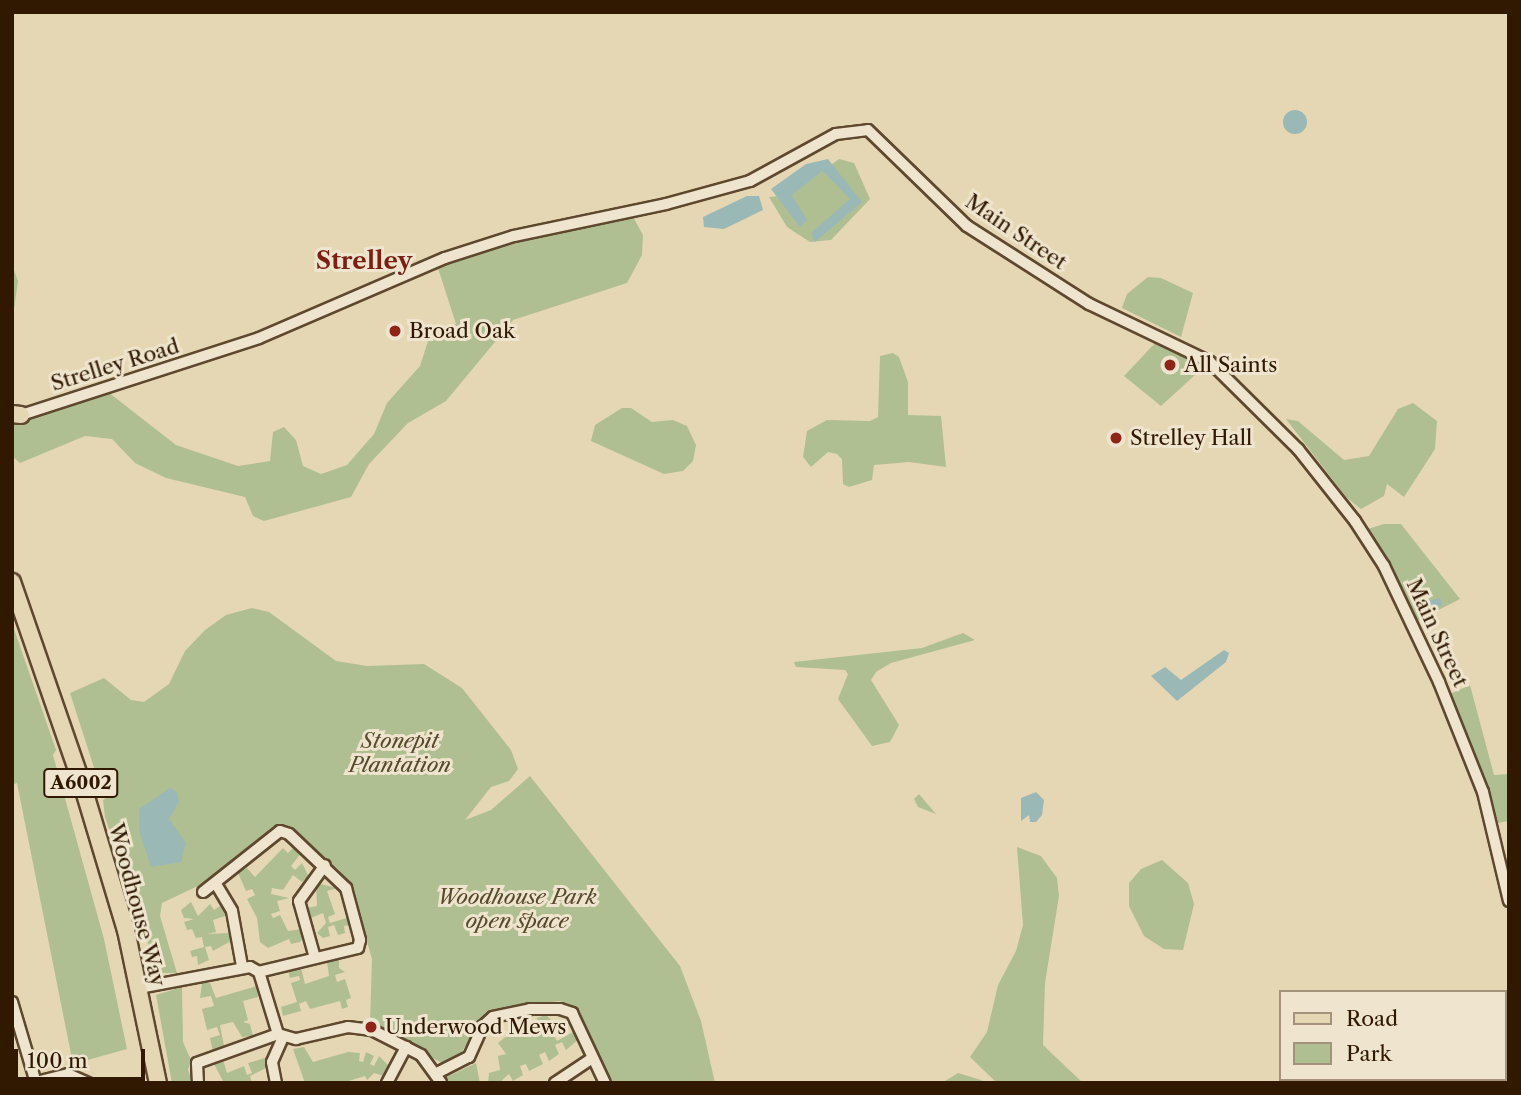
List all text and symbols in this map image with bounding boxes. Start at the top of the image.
street label: Main Street [961,189,1071,275]
district label: Strelley [316,247,412,275]
place label: Broad Oak [409,318,515,344]
marker: Broad Oak [387,323,403,339]
street label: Strelley Road [48,333,182,397]
place label: All Saints [1184,352,1277,378]
marker: All Saints [1162,357,1178,373]
place label: Strelley Hall [1130,425,1253,451]
marker: Strelley Hall [1108,430,1124,446]
street label: Main Street [1401,575,1473,691]
park label: Stonepit Plantation [349,728,451,778]
road number: A6002 [42,768,119,798]
street label: Woodhouse Way [103,820,171,990]
park label: Woodhouse Park open space [437,884,597,934]
legend [1280,990,1507,1081]
text: Road [1346,1006,1398,1031]
place label: Underwood Mews [385,1014,566,1040]
marker: Underwood Mews [363,1019,379,1035]
scale bar [18,1036,149,1080]
text: Park [1346,1041,1392,1066]
text: 100 m [27,1048,88,1073]

